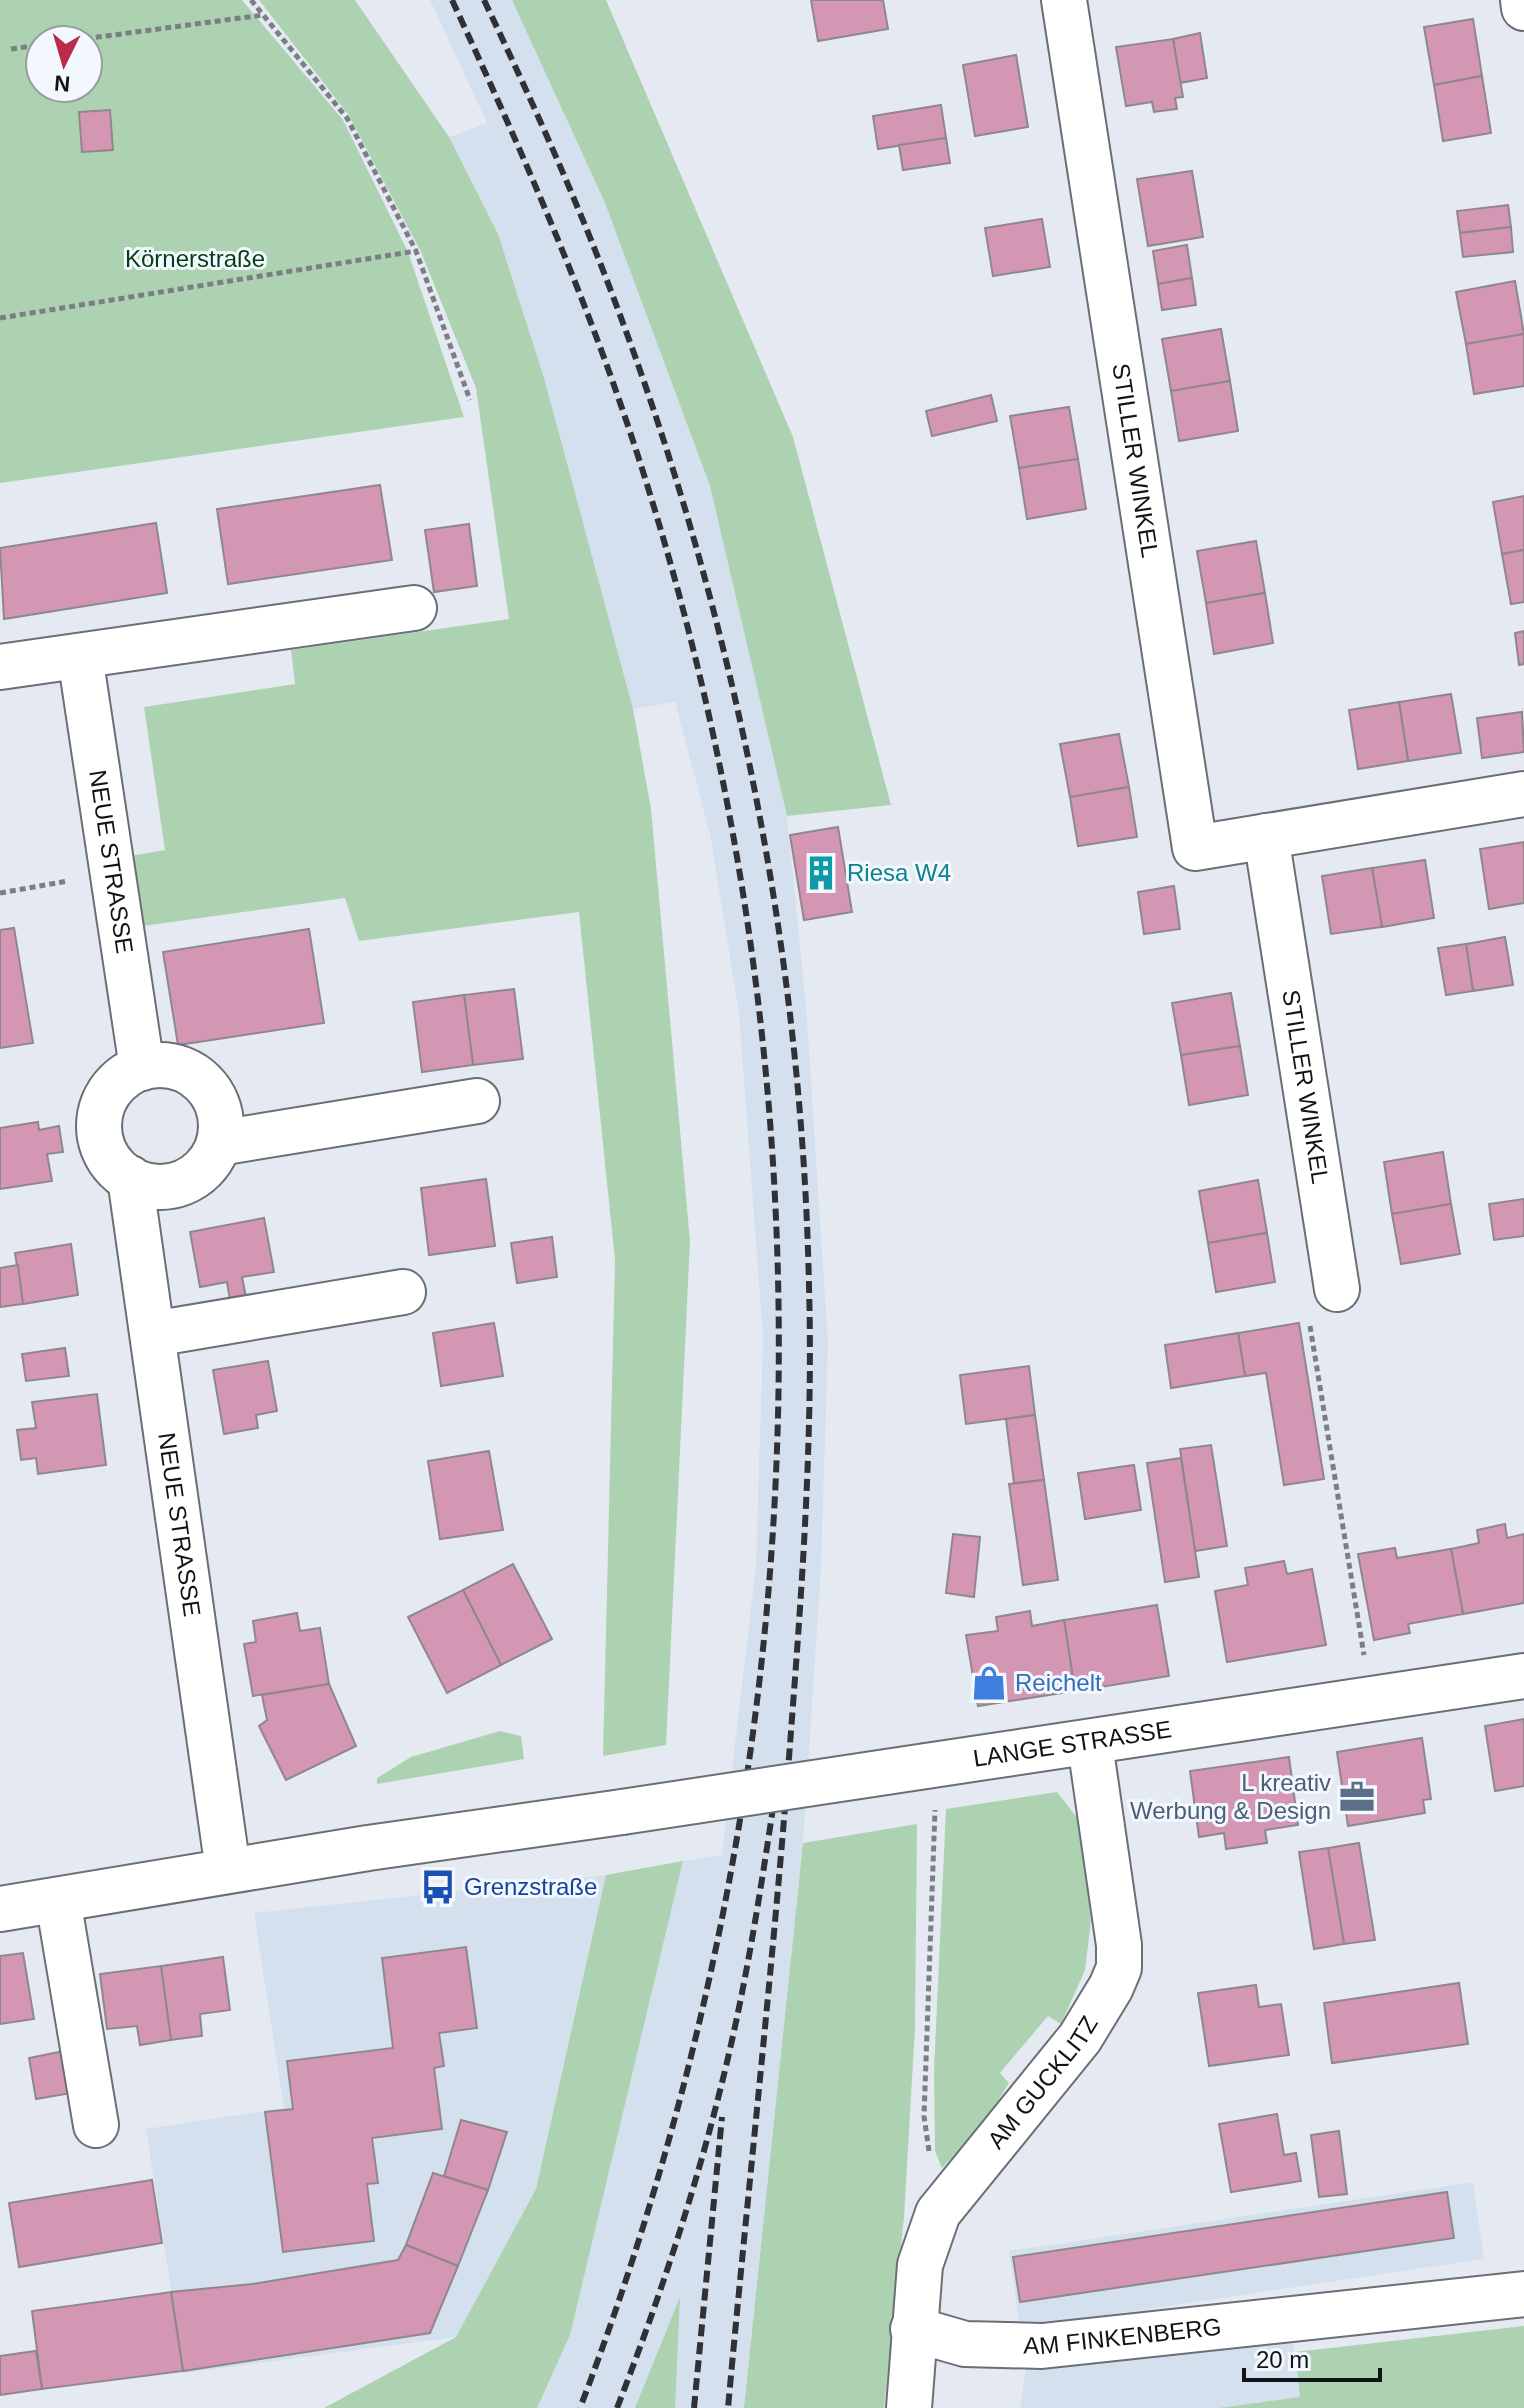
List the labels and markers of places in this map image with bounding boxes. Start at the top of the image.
building icon: Riesa W4 [802,854,840,892]
place label: Riesa W4 [847,859,951,886]
shop icon: Reichelt [970,1664,1008,1702]
place label: Reichelt [1015,1669,1102,1696]
place label: L kreativ Werbung & Design [1130,1769,1331,1824]
office icon: L kreativ Werbung & Design [1338,1778,1376,1816]
bus stop icon: Grenzstraße [419,1868,457,1906]
place label: Grenzstraße [464,1873,597,1900]

